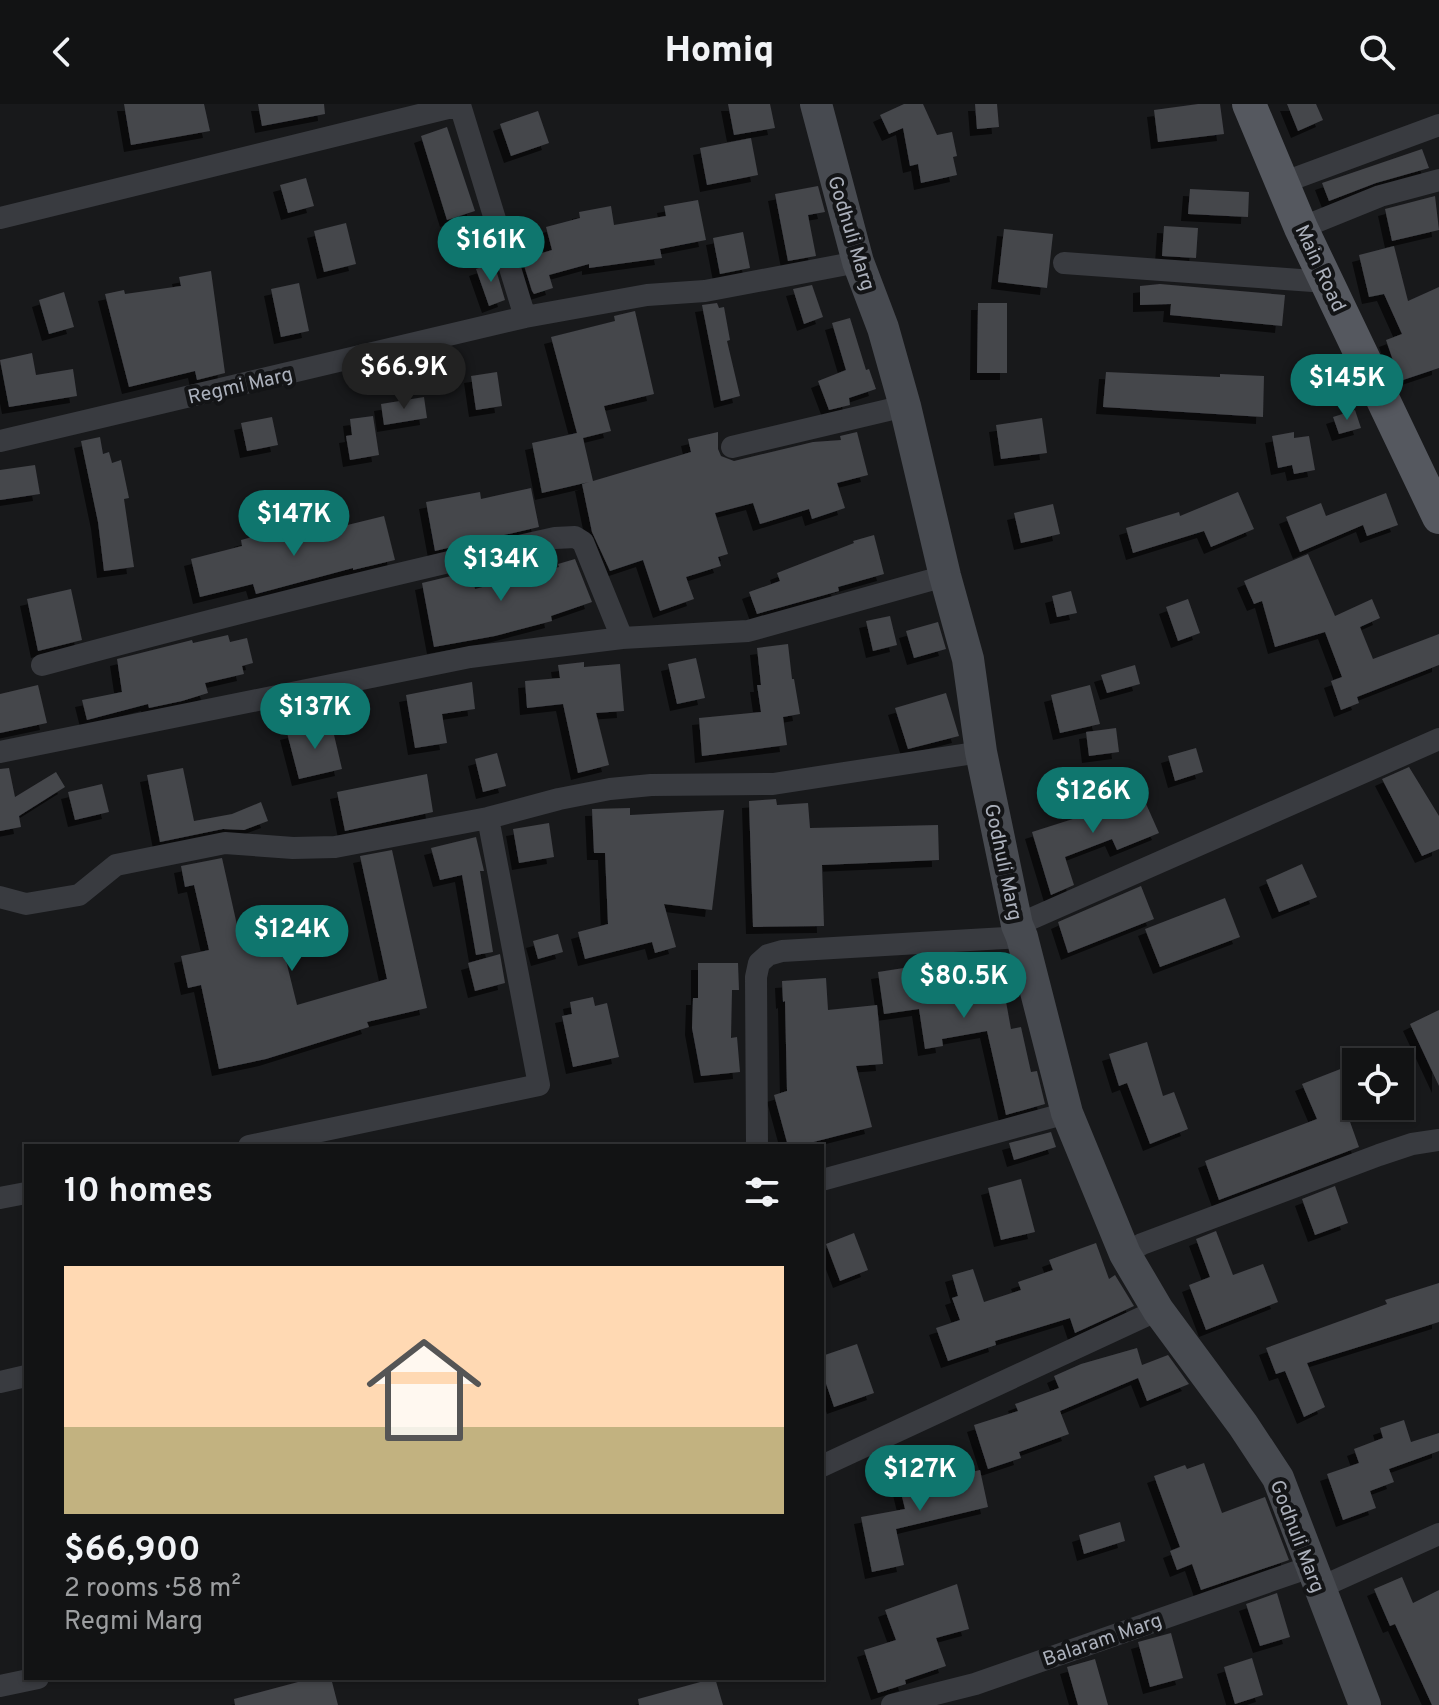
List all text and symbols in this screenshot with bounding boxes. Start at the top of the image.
text: Homiq [665,29,774,75]
icon: back [40,30,84,74]
icon: search [1355,30,1399,74]
street label: Godhuli Marg [820,173,880,294]
pin: $161K [435,216,547,284]
street label: Main Road [1288,221,1351,317]
text: $161K [456,225,526,258]
pin: $66.9K [339,343,469,411]
text: $66.9K [360,352,448,385]
pin: $145K [1291,354,1403,422]
street label: Regmi Marg [185,362,295,412]
text: $145K [1308,363,1386,396]
pin: $147K [238,490,350,558]
text: $147K [256,499,332,532]
pin: $134K [445,535,557,603]
text: $134K [463,544,539,577]
pin: $137K [259,683,371,751]
text: $137K [278,692,352,725]
pin: $126K [1037,767,1149,835]
text: $126K [1055,776,1131,809]
street label: Godhuli Marg [977,802,1027,923]
pin: $124K [236,905,348,973]
text: $124K [253,914,331,947]
pin: $80.5K [899,952,1029,1020]
text: $80.5K [919,961,1009,994]
map controls [1342,1048,1414,1120]
button: locate [1342,1048,1414,1120]
icon: filters [740,1170,784,1214]
text: 10 homes [64,1171,213,1214]
icon: home [352,1318,496,1462]
pin: $127K [864,1445,976,1513]
text: $127K [883,1454,957,1487]
street label: Godhuli Marg [1263,1477,1330,1597]
text: $66,900 [64,1530,201,1573]
text: 2 rooms · 58 m² [64,1573,241,1606]
text: Regmi Marg [64,1606,203,1639]
street label: Balaram Marg [1040,1608,1166,1673]

